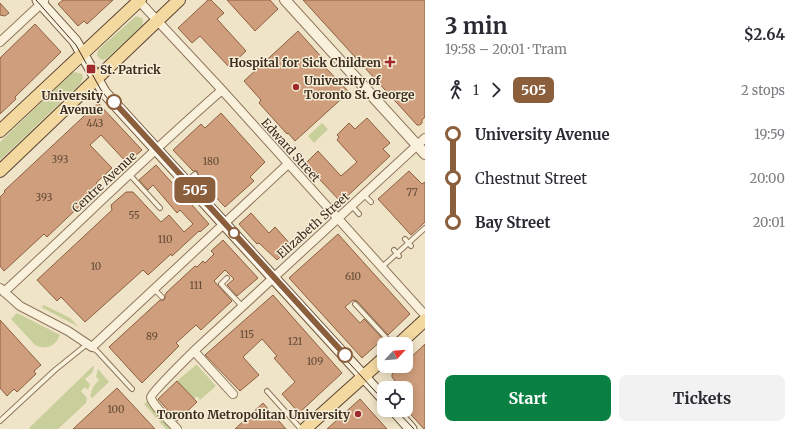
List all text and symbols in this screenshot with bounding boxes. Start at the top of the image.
text: 3 min [445,12,507,40]
text: $2.64 [744,25,785,44]
text: 19:58 – 20:01 · Tram [445,41,567,58]
place label: Hospital for Sick Children [229,55,381,70]
marker: Hospital for Sick Children [384,56,396,68]
place label: St. Patrick [100,62,161,77]
marker: St. Patrick [85,63,97,75]
place label: University of Toronto St. George [304,73,415,102]
icon: walk [445,79,467,101]
icon: forward [485,79,507,101]
text: 505 [521,81,546,99]
marker: University of Toronto St. George [291,82,301,92]
text: 1 [473,82,479,99]
text: 2 stops [741,82,785,99]
place label: University Avenue [41,88,104,117]
marker: University Avenue [106,94,122,110]
street label: Edward Street [258,115,324,185]
house number: 443 [86,117,104,130]
text: University Avenue [475,125,610,144]
text: 19:59 [754,126,785,143]
street label: Centre Avenue [69,148,139,216]
house number: 393 [52,153,69,166]
house number: 180 [203,155,219,168]
text: Chestnut Street [475,169,587,188]
text: 20:00 [750,170,785,187]
line badge: 505 [172,177,218,203]
text: 505 [182,181,208,199]
house number: 77 [406,186,418,199]
street label: Elizabeth Street [274,188,352,261]
house number: 393 [36,191,53,204]
house number: 55 [128,209,140,222]
text: Bay Street [475,213,550,232]
text: 20:01 [753,214,785,231]
unlabelled marker [228,227,240,239]
house number: 110 [158,233,172,246]
house number: 10 [91,260,101,273]
house number: 610 [345,270,361,283]
house number: 111 [190,279,203,292]
house number: 115 [240,328,254,341]
house number: 89 [146,330,158,343]
house number: 121 [288,335,303,348]
north arrow [377,337,413,373]
map controls [377,337,413,417]
unlabelled marker [337,347,353,363]
house number: 109 [307,355,323,368]
button: Start [445,375,611,421]
button: Tickets [619,375,785,421]
button: locate [377,381,413,417]
house number: 100 [107,403,125,416]
place label: Toronto Metropolitan University [157,407,351,422]
marker: Toronto Metropolitan University [353,409,363,419]

